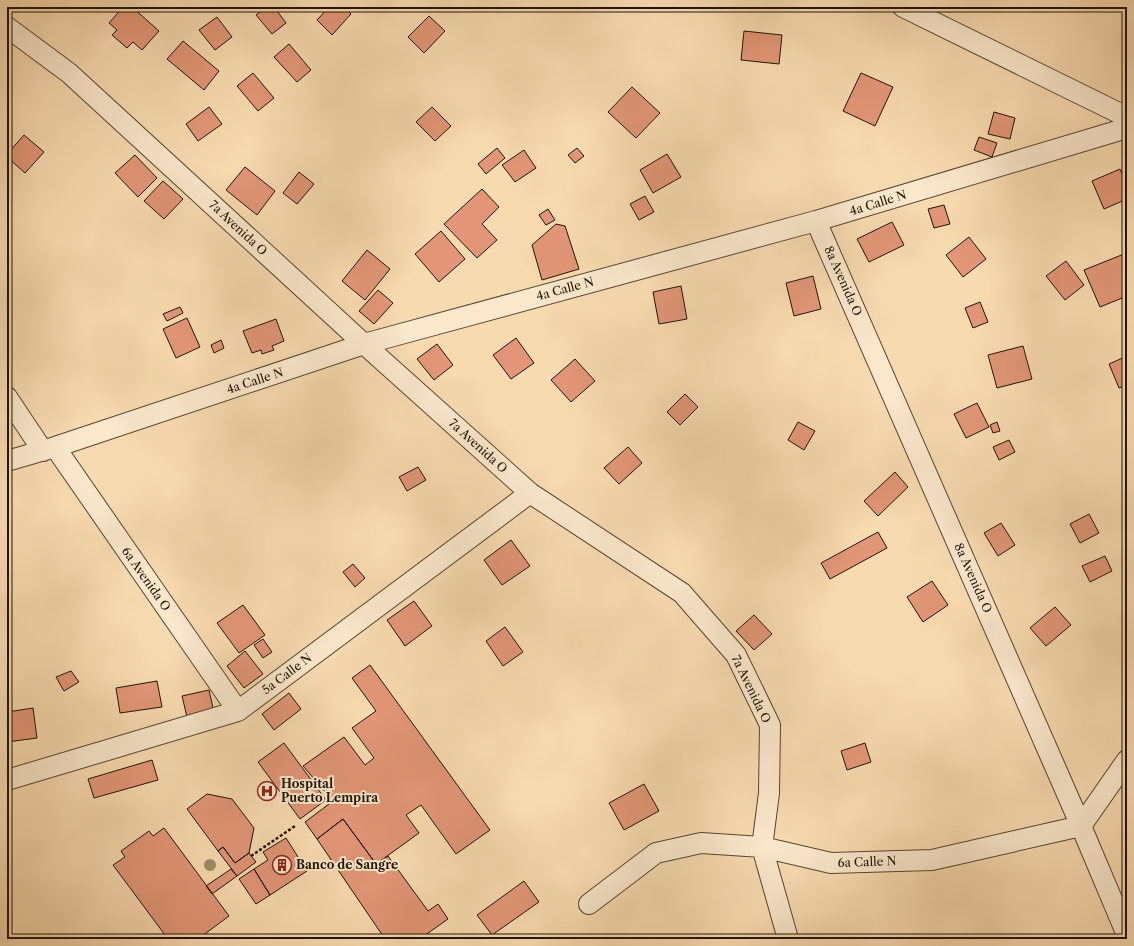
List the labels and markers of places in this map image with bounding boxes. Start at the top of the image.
place label: Hospital Puerto Lempira [281,776,379,805]
hospital icon: Hospital Puerto Lempira [256,780,278,802]
building icon: Banco de Sangre [271,854,293,876]
place label: Banco de Sangre [296,857,398,872]

